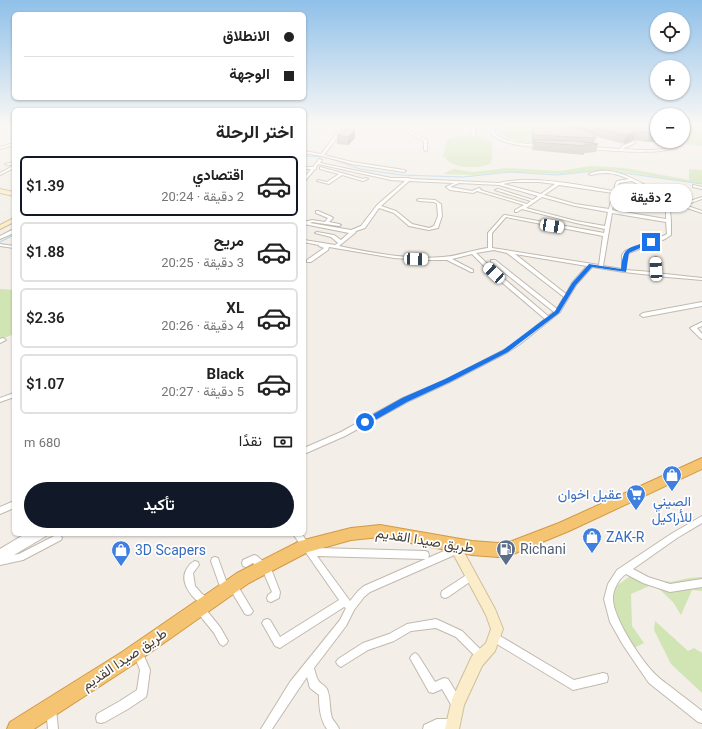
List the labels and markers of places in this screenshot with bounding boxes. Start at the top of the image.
shop icon: الصيني للأراكيل [661,464,683,492]
supermarket icon: عقيل اخوان [625,483,647,511]
place label: عقيل اخوان [558,486,622,503]
place label: الصيني للأراكيل [652,493,692,526]
shop icon: ZAK-R [581,526,603,554]
place label: ZAK-R [606,529,645,545]
fuel station icon: Richani [495,538,517,566]
shop icon: 3D Scapers [110,539,132,567]
place label: Richani [520,541,566,557]
place label: 3D Scapers [135,542,206,558]

